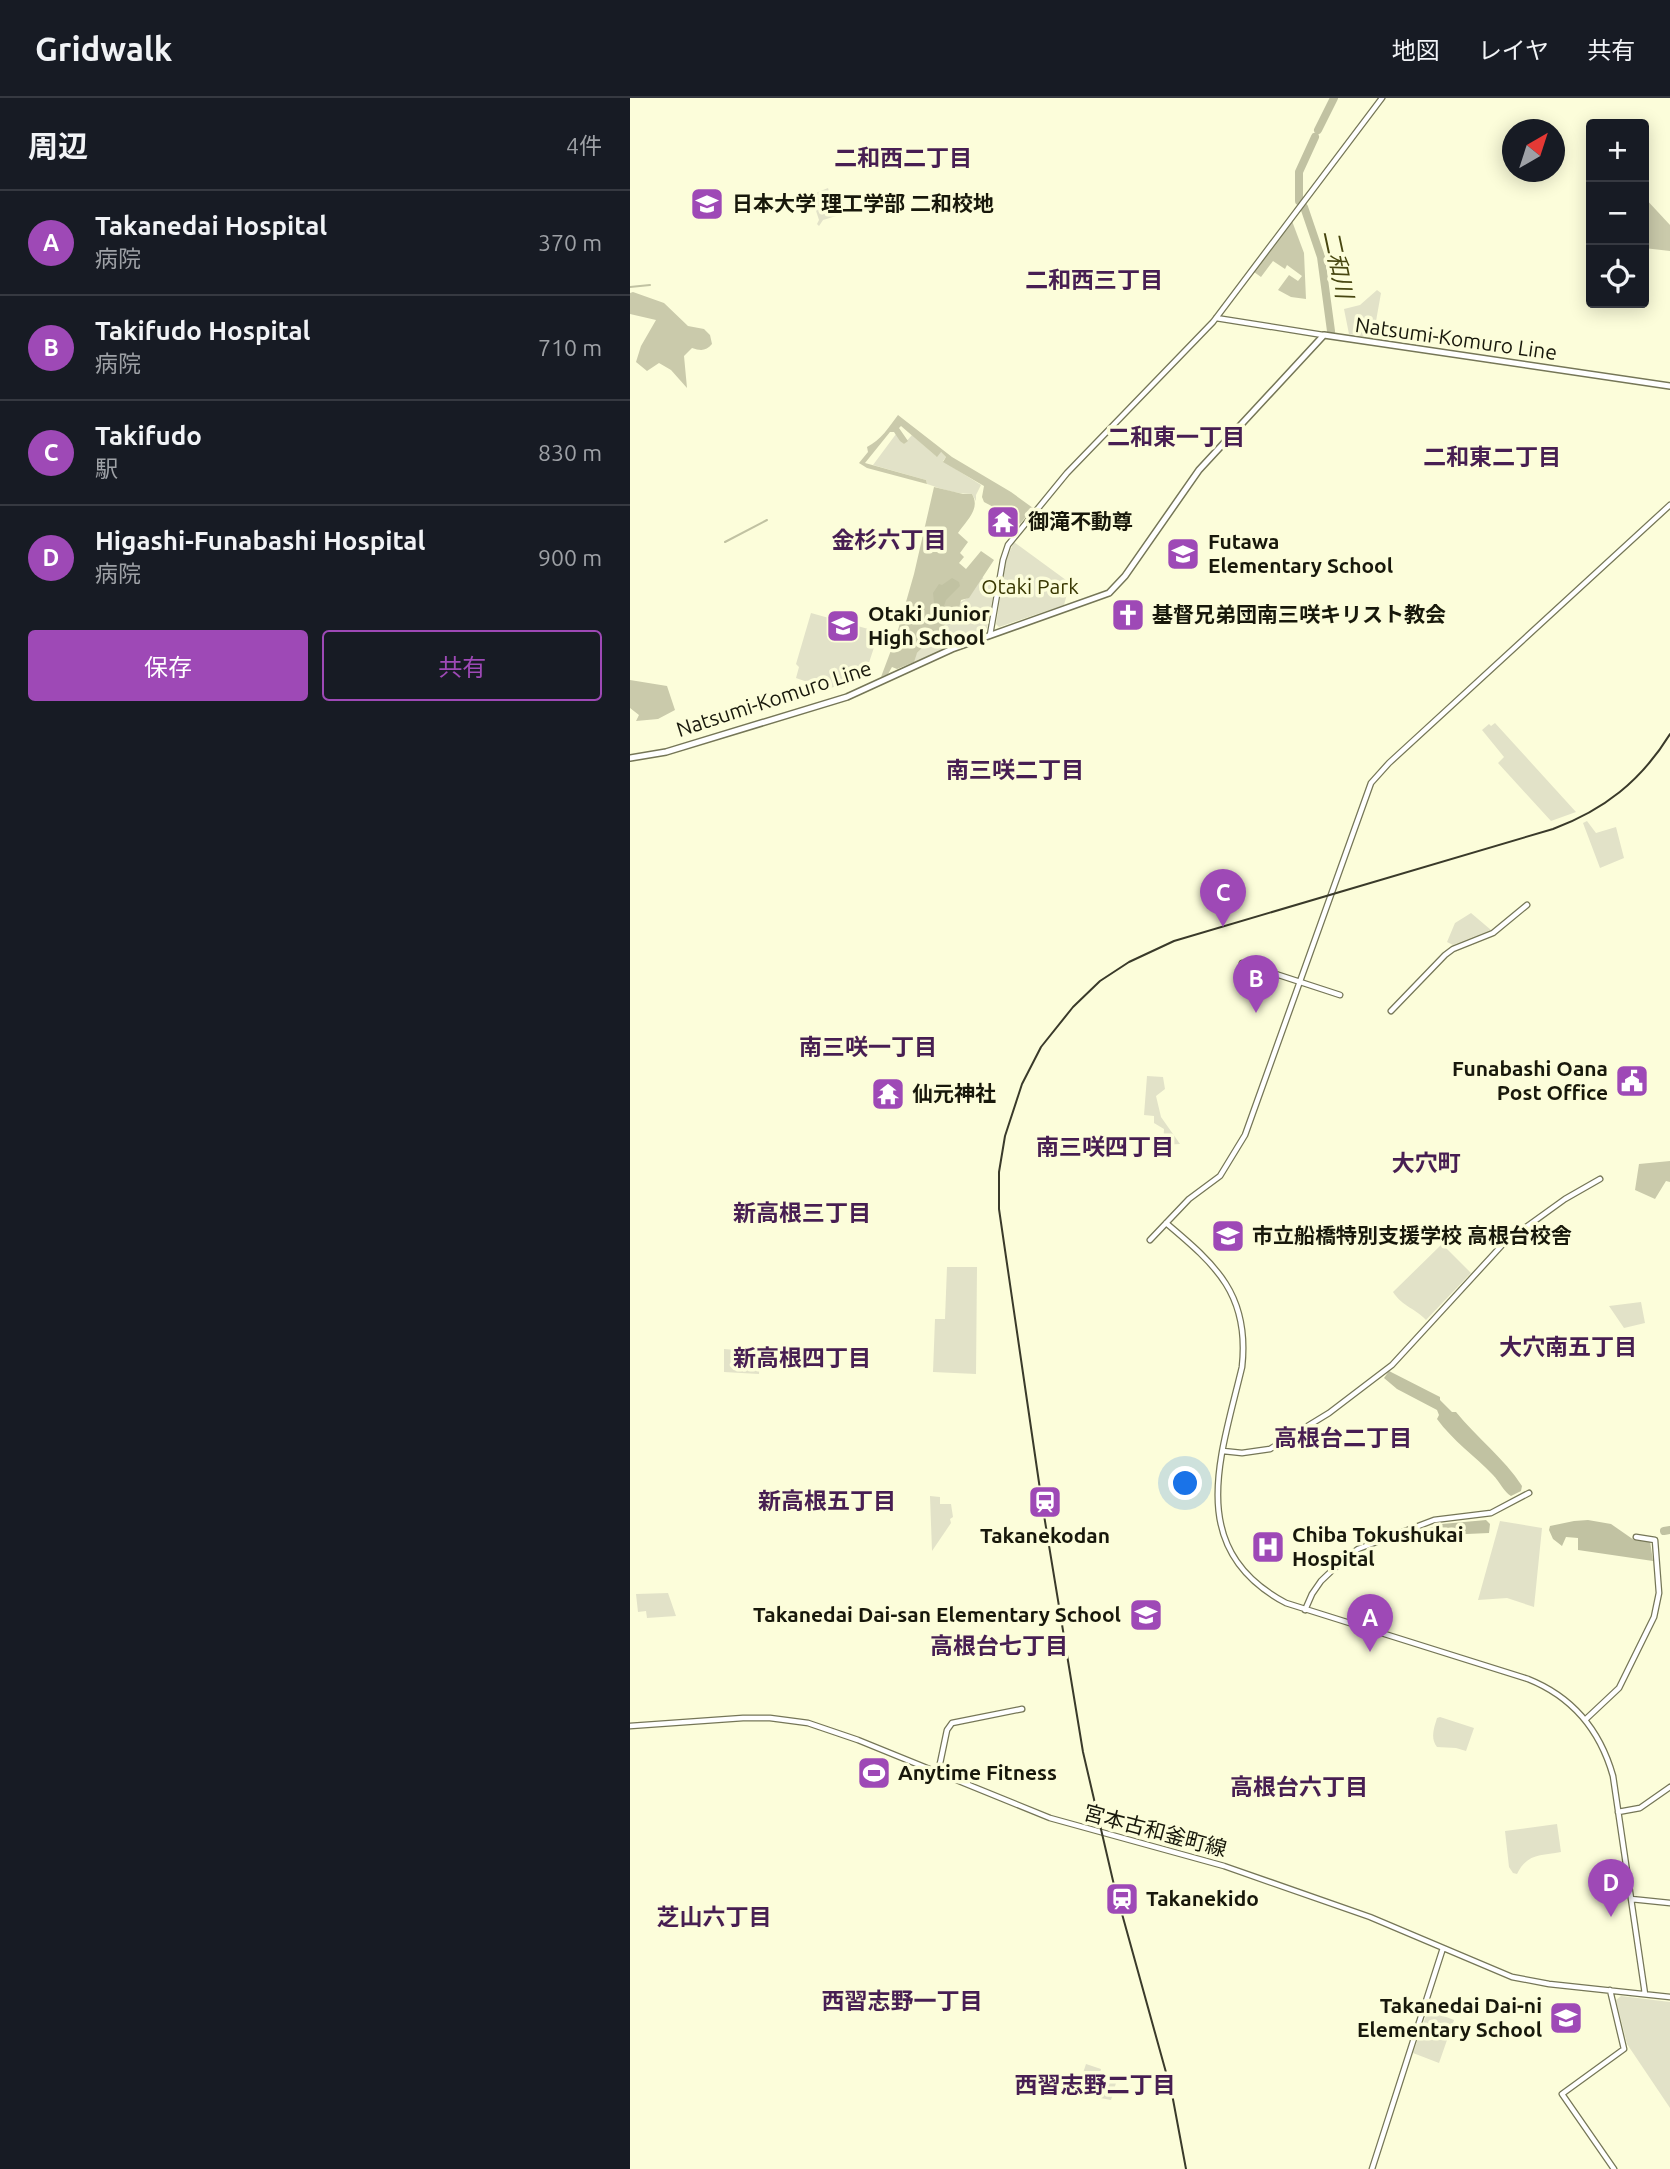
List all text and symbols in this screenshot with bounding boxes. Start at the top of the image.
text: Gridwalk [35,30,172,67]
text: 地図 [1392,37,1440,64]
text: レイヤ [1478,37,1549,64]
text: 共有 [1587,37,1635,64]
north arrow [1502,119,1565,182]
map controls [1586,119,1649,308]
button: + [1586,119,1649,182]
text: 周辺 [28,129,88,163]
text: 4件 [566,133,602,158]
district label: 二和西二丁目 [834,145,972,170]
button: − [1586,182,1649,245]
school or university icon: 日本大学 理工学部 二和校地 [688,185,726,223]
place label: 日本大学 理工学部 二和校地 [732,191,994,215]
text: Takanedai Hospital [95,211,327,240]
water label: 二和川 [1319,228,1359,303]
text: A [43,230,59,255]
text: 370 m [538,230,602,255]
button: locate [1586,245,1649,308]
text: 病院 [95,246,141,271]
district label: 二和西三丁目 [1025,267,1163,292]
street label: Natsumi-Komuro Line [1354,312,1559,364]
text: Takifudo Hospital [95,316,311,345]
text: B [43,335,59,360]
text: 710 m [538,335,602,360]
text: 病院 [95,351,141,376]
text: Takifudo [95,421,202,450]
district label: 二和東一丁目 [1107,424,1245,449]
text: C [44,440,58,465]
text: 830 m [538,440,602,465]
district label: 二和東二丁目 [1423,444,1561,469]
text: 駅 [95,456,118,481]
temple icon: 御滝不動尊 [984,503,1022,541]
place label: 御滝不動尊 [1028,509,1133,533]
text: Higashi-Funabashi Hospital [95,526,425,555]
district label: 金杉六丁目 [832,527,947,552]
place label: Futawa Elementary School [1208,529,1393,577]
school or university icon: Futawa Elementary School [1164,535,1202,573]
text: D [43,545,59,570]
text: 900 m [538,545,602,570]
text: 病院 [95,561,141,586]
park label: Otaki Park [981,574,1079,598]
church icon: 基督兄弟団南三咲キリスト教会 [1109,596,1147,634]
place label: Otaki Junior High School [868,601,990,649]
place label: 基督兄弟団南三咲キリスト教会 [1152,602,1446,626]
school or university icon: Otaki Junior High School [824,607,862,645]
button: 保存 [28,630,308,701]
button: 共有 [322,630,602,701]
street label: Natsumi-Komuro Line [673,655,874,741]
district label: 南三咲二丁目 [946,757,1084,782]
pin: C [1200,869,1246,927]
pin: B [1233,955,1279,1013]
district label: 南三咲一丁目 [799,1034,937,1059]
place label: Funabashi Oana Post Office [1452,1056,1608,1104]
public building icon: Funabashi Oana Post Office [1613,1062,1651,1100]
temple icon: 仙元神社 [869,1075,907,1113]
place label: 仙元神社 [912,1081,996,1105]
district label: 南三咲四丁目 [1036,1134,1174,1159]
district label: 大穴町 [1392,1150,1461,1175]
district label: 新高根三丁目 [733,1200,871,1225]
school or university icon: 市立船橋特別支援学校 高根台校舎 [1209,1217,1247,1255]
place label: 市立船橋特別支援学校 高根台校舎 [1252,1223,1572,1247]
district label: 大穴南五丁目 [1499,1334,1637,1359]
district label: 新高根四丁目 [733,1345,871,1370]
district label: 高根台二丁目 [1274,1425,1412,1450]
your location [1168,1466,1202,1500]
station icon: Takanekodan [1026,1483,1064,1521]
district label: 新高根五丁目 [758,1488,896,1513]
place label: Chiba Tokushukai Hospital [1292,1522,1464,1570]
place label: Takanekodan [980,1523,1110,1547]
hospital icon: Chiba Tokushukai Hospital [1249,1528,1287,1566]
pin: A [1347,1594,1393,1652]
school or university icon: Takanedai Dai-san Elementary School [1127,1596,1165,1634]
place label: Takanedai Dai-san Elementary School [753,1602,1121,1626]
district label: 高根台七丁目 [930,1633,1068,1658]
sports icon: Anytime Fitness [855,1754,893,1792]
place label: Anytime Fitness [898,1760,1057,1784]
district label: 高根台六丁目 [1230,1774,1368,1799]
street label: 宮本古和釜町線 [1081,1799,1229,1861]
pin: D [1588,1859,1634,1917]
station icon: Takanekido [1103,1880,1141,1918]
place label: Takanekido [1146,1886,1259,1910]
district label: 芝山六丁目 [657,1904,772,1929]
district label: 西習志野一丁目 [822,1988,983,2013]
place label: Takanedai Dai-ni Elementary School [1357,1993,1542,2041]
school or university icon: Takanedai Dai-ni Elementary School [1547,1999,1585,2037]
district label: 西習志野二丁目 [1015,2072,1176,2097]

